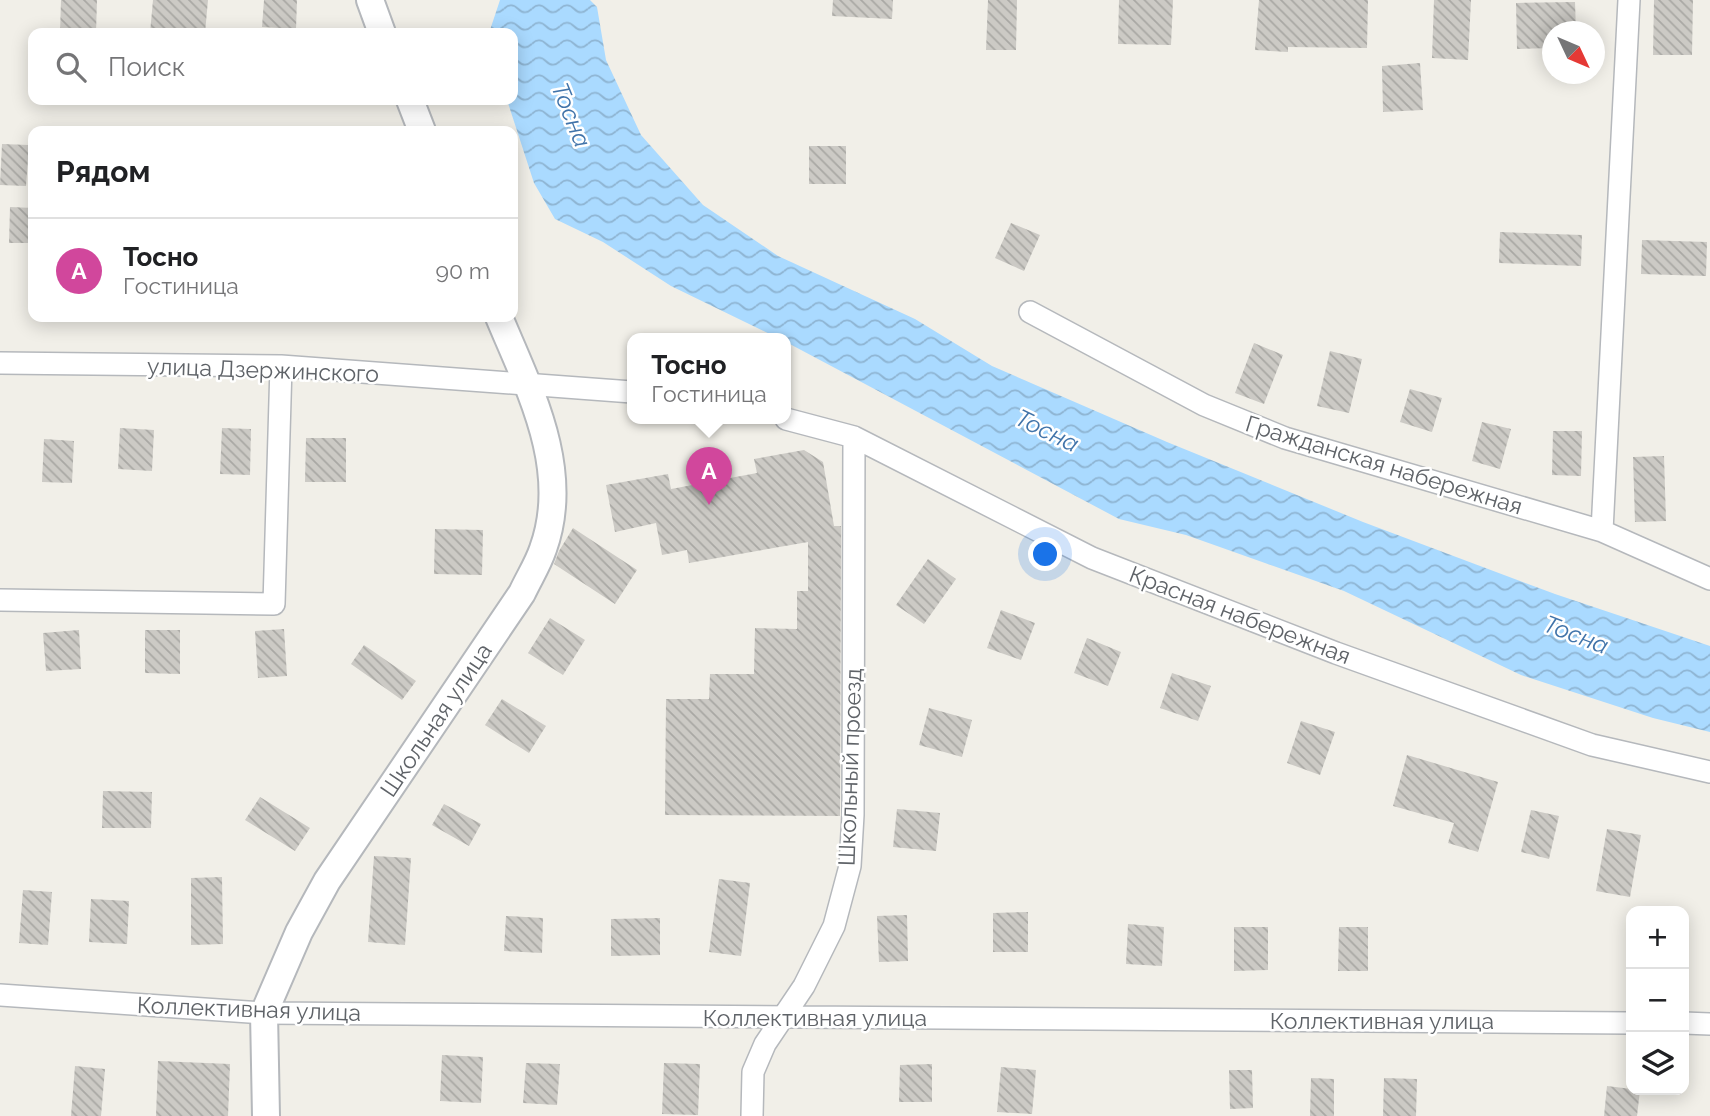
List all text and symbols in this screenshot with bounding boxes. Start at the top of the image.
north arrow [1542,21,1605,84]
search box [28,28,518,105]
icon: search [52,48,90,86]
text: Поиск [108,52,185,82]
water label: Тосна [545,78,597,151]
text: Рядом [56,154,150,189]
text: Тосно [123,242,198,272]
text: A [71,257,87,284]
text: 90 m [435,257,490,284]
text: Гостиница [123,272,239,299]
popup [627,333,791,424]
text: Тосно [651,350,727,380]
street label: улица Дзержинского [146,352,380,387]
text: Гостиница [651,380,767,407]
water label: Тосна [1011,403,1084,458]
street label: Гражданская набережная [1242,410,1526,520]
pin: A [686,447,732,505]
your location [1028,537,1062,571]
street label: Красная набережная [1126,560,1355,669]
water label: Тосна [1540,609,1613,660]
street label: Школьная улица [374,638,497,802]
street label: Школьный проезд [833,668,866,866]
map controls [1626,906,1689,1095]
button: + [1626,906,1689,969]
button: − [1626,969,1689,1032]
street label: Коллективная улица [136,991,362,1026]
street label: Коллективная улица [703,1004,927,1031]
street label: Коллективная улица [1270,1007,1494,1034]
button: layers [1626,1032,1689,1095]

